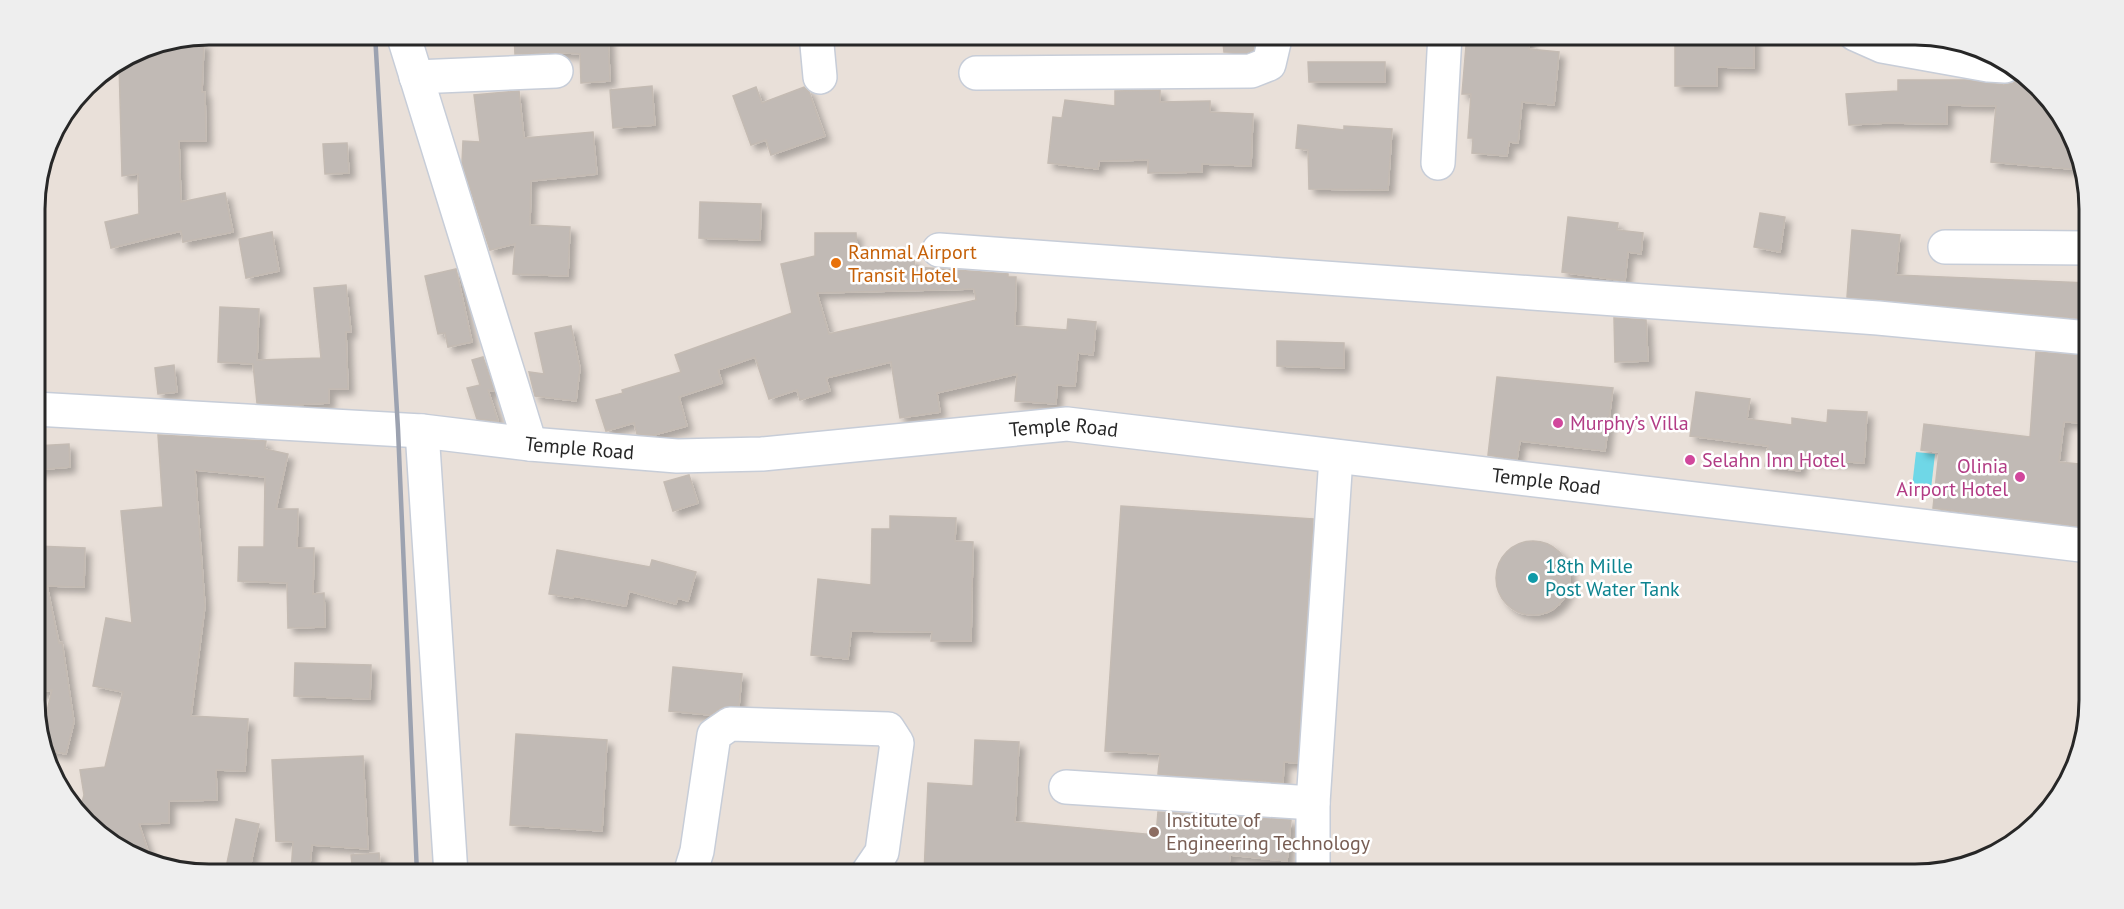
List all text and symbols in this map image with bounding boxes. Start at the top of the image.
place label: Ranmal Airport Transit Hotel [848,239,977,288]
marker: Ranmal Airport Transit Hotel [829,256,843,270]
place label: Murphy’s Villa [1570,410,1689,436]
street label: Temple Road [1008,411,1120,443]
marker: Murphy’s Villa [1551,416,1565,430]
street label: Temple Road [523,430,635,465]
place label: Selahn Inn Hotel [1702,447,1846,473]
marker: Selahn Inn Hotel [1683,453,1697,467]
place label: Olinia Airport Hotel [1896,453,2008,502]
street label: Temple Road [1490,462,1602,501]
marker: Olinia Airport Hotel [2013,470,2027,484]
place label: 18th Mille Post Water Tank [1545,553,1680,602]
marker: 18th Mille Post Water Tank [1526,571,1540,585]
place label: Institute of Engineering Technology [1166,807,1371,856]
marker: Institute of Engineering Technology [1147,825,1161,839]

